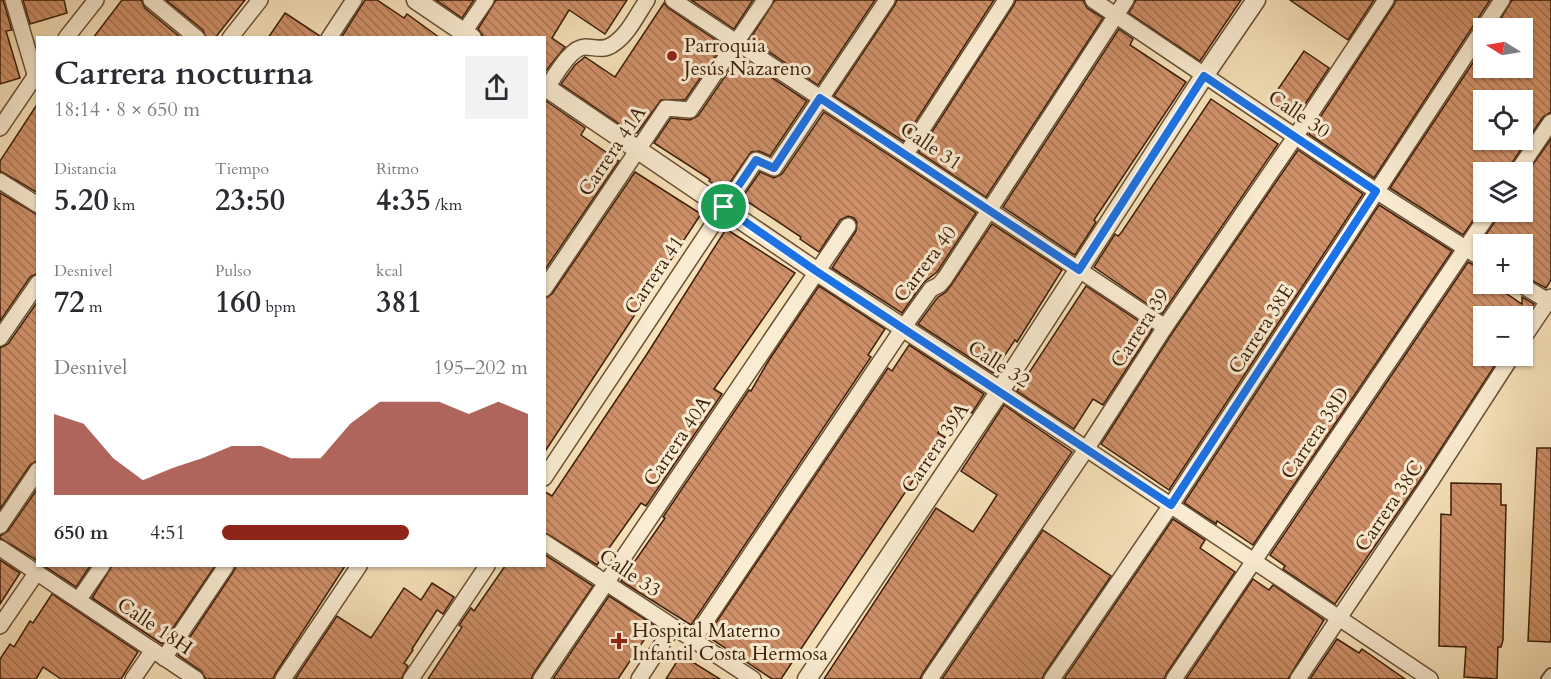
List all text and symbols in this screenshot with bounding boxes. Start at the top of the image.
north arrow [1473,18,1533,78]
map controls [1473,18,1533,366]
place label: Parroquia Jesús Nazareno [681,32,812,82]
marker: Parroquia Jesús Nazareno [665,49,679,63]
text: Carrera nocturna [54,51,313,96]
button: share [465,56,528,119]
street label: Calle 30 [1263,83,1335,145]
button: locate [1473,90,1533,150]
text: 18:14 · 8 × 650 m [54,96,200,123]
street label: Carrera 41A [572,100,653,202]
street label: Calle 31 [895,115,967,177]
text: Distancia [54,158,117,180]
text: Tiempo [215,158,269,180]
text: Ritmo [376,158,419,180]
button: layers [1473,162,1533,222]
text: 5.20 [54,180,109,221]
text: 23:50 [215,180,285,221]
text: 4:35 [376,180,431,221]
pin [698,181,749,232]
icon: arrive [707,190,740,223]
text: km [109,194,135,216]
text: /km [431,194,462,216]
street label: Carrera 40 [887,220,963,308]
street label: Carrera 41 [618,230,690,320]
button: + [1473,234,1533,294]
text: Desnivel [54,260,113,282]
text: Pulso [215,260,251,282]
text: kcal [376,260,403,282]
street label: Carrera 38E [1222,279,1300,379]
text: 72 [54,282,85,323]
text: 160 [215,282,261,323]
text: 381 [376,282,422,323]
street label: Carrera 39 [1104,283,1176,373]
text: m [85,296,103,318]
text: bpm [261,296,296,318]
button: − [1473,306,1533,366]
street label: Calle 32 [963,334,1035,394]
text: Desnivel [54,354,127,381]
text: 195–202 m [433,354,528,381]
street label: Carrera 38D [1274,382,1356,484]
street label: Carrera 40A [637,390,718,492]
street label: Carrera 39A [895,397,976,499]
street label: Carrera 38C [1349,455,1429,557]
text: 650 m [54,519,109,546]
text: 4:51 [150,519,186,546]
street label: Calle 33 [594,542,666,604]
street label: Calle 18H [112,591,198,661]
place label: Hospital Materno Infantil Costa Hermosa [632,617,828,667]
marker: Hospital Materno Infantil Costa Hermosa [610,632,628,650]

